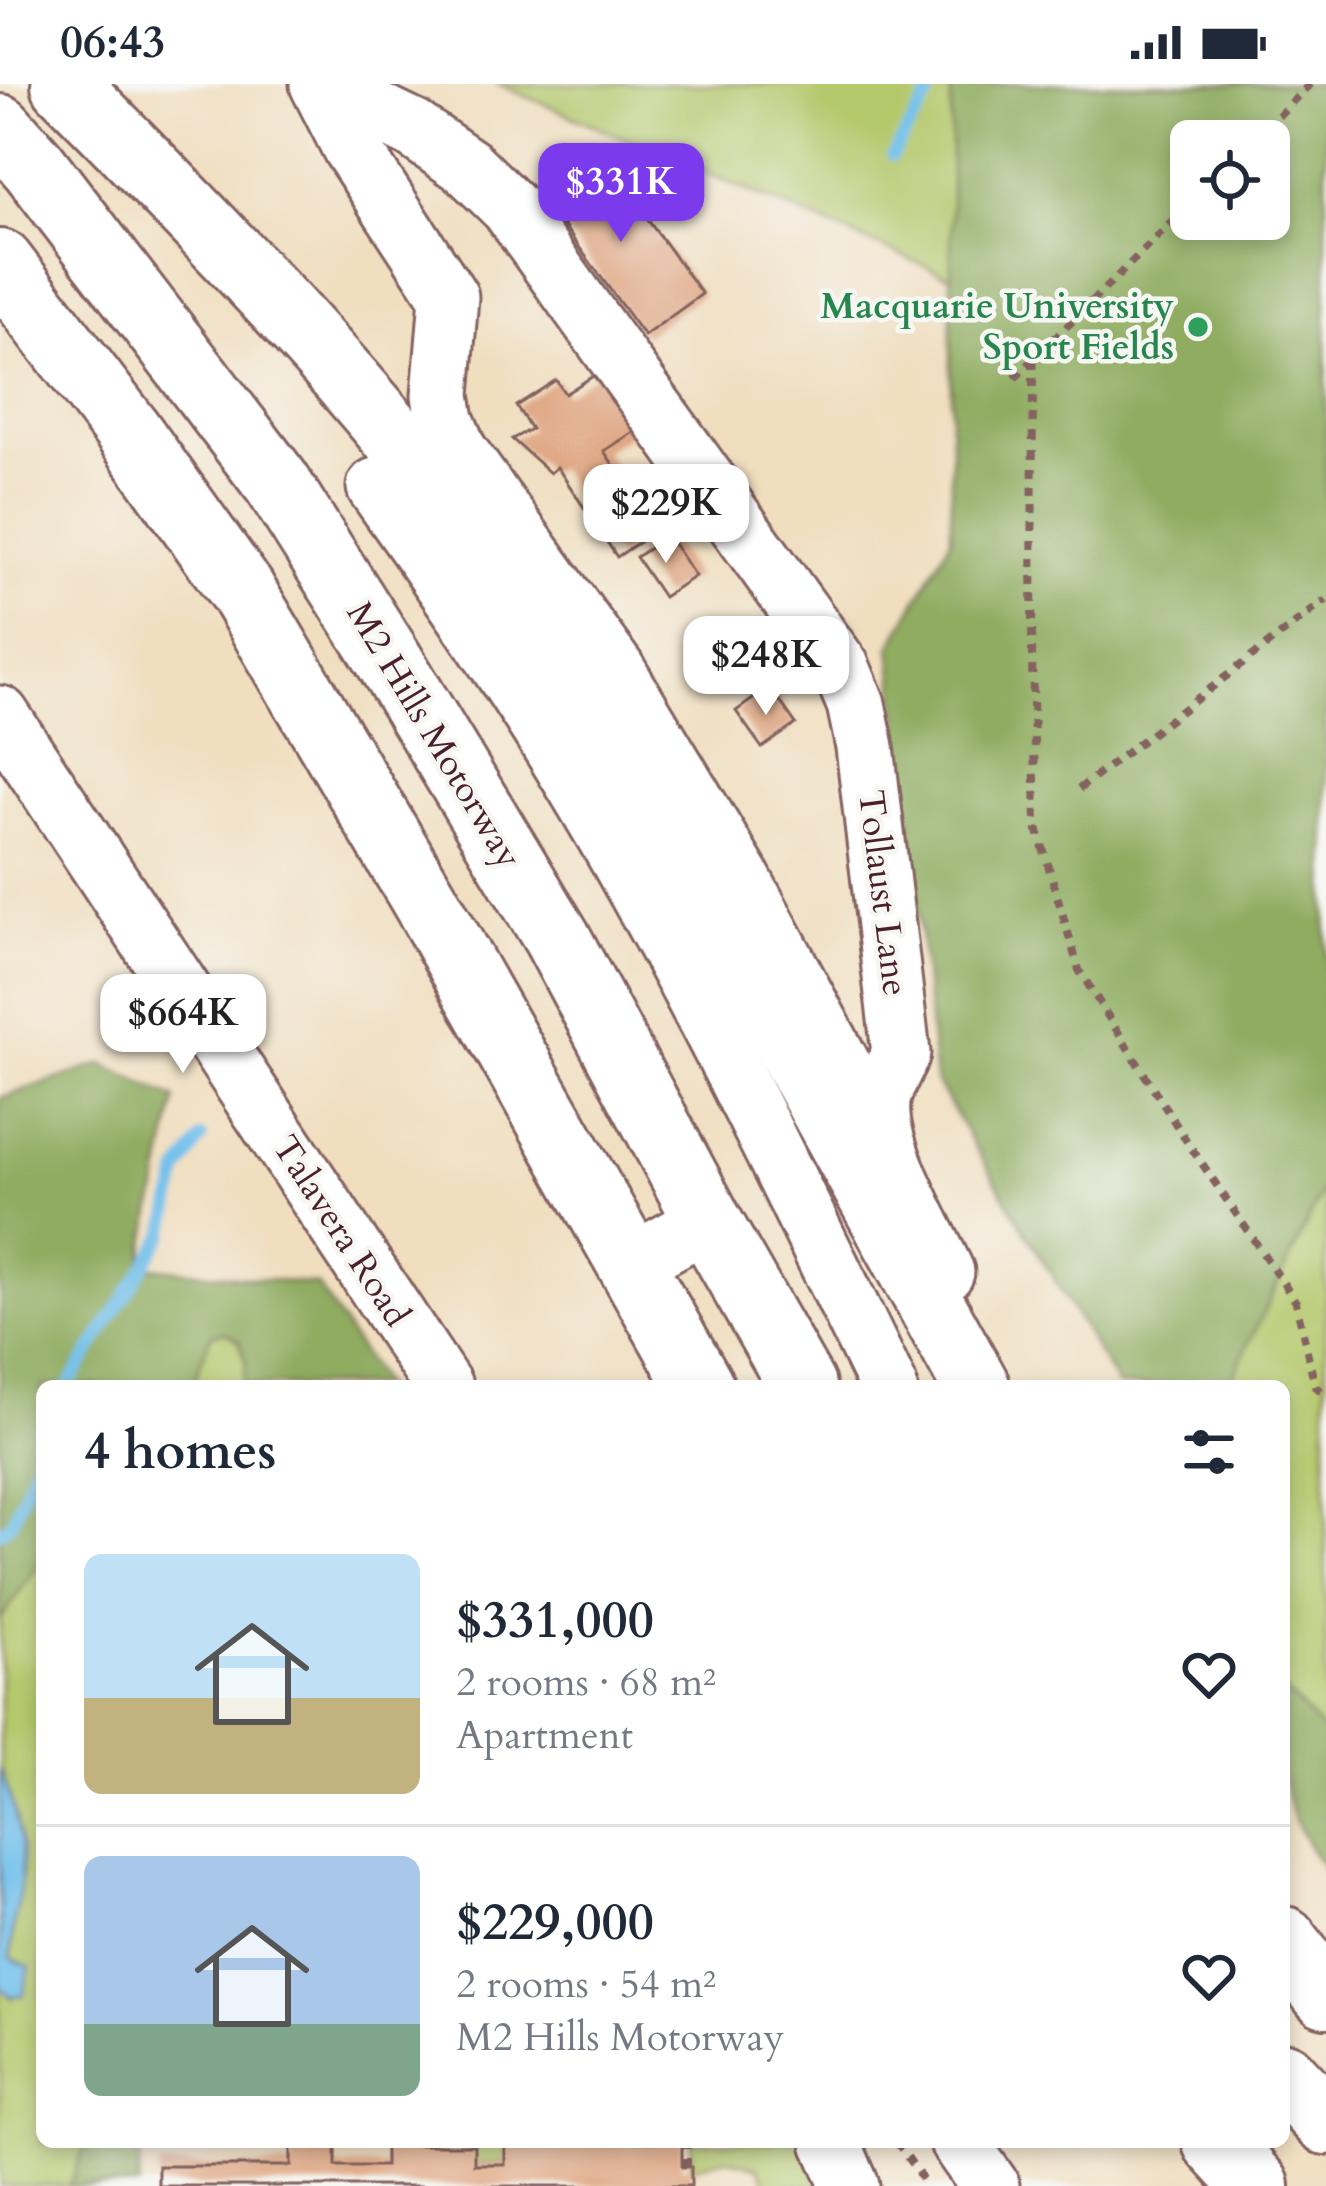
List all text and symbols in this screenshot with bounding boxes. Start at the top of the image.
text: 06:43 [60,12,165,73]
map controls [1170,120,1290,240]
button: locate [1170,120,1290,240]
pin: $331K [537,143,705,245]
text: $331K [565,155,677,208]
place label: Macquarie University Sport Fields [820,282,1175,372]
marker: Macquarie University Sport Fields [1185,314,1211,340]
pin: $229K [582,464,750,566]
text: $229K [610,476,722,529]
street label: M2 Hills Motorway [335,593,533,877]
pin: $248K [682,616,850,718]
text: $248K [710,628,822,681]
street label: Tollaust Lane [846,787,920,999]
pin: $664K [99,974,267,1076]
text: $664K [127,986,239,1039]
street label: Talavera Road [261,1126,421,1336]
text: 4 homes [84,1417,276,1487]
icon: filters [1176,1419,1242,1485]
text: $331,000 [456,1586,654,1656]
icon: home [180,1602,324,1746]
icon: heart [1176,1641,1242,1707]
text: 2 rooms · 68 m² [456,1656,716,1709]
text: Apartment [456,1709,633,1762]
text: $229,000 [456,1888,654,1958]
icon: home [180,1904,324,2048]
icon: heart [1176,1943,1242,2009]
text: 2 rooms · 54 m² [456,1958,716,2011]
text: M2 Hills Motorway [456,2011,784,2064]

